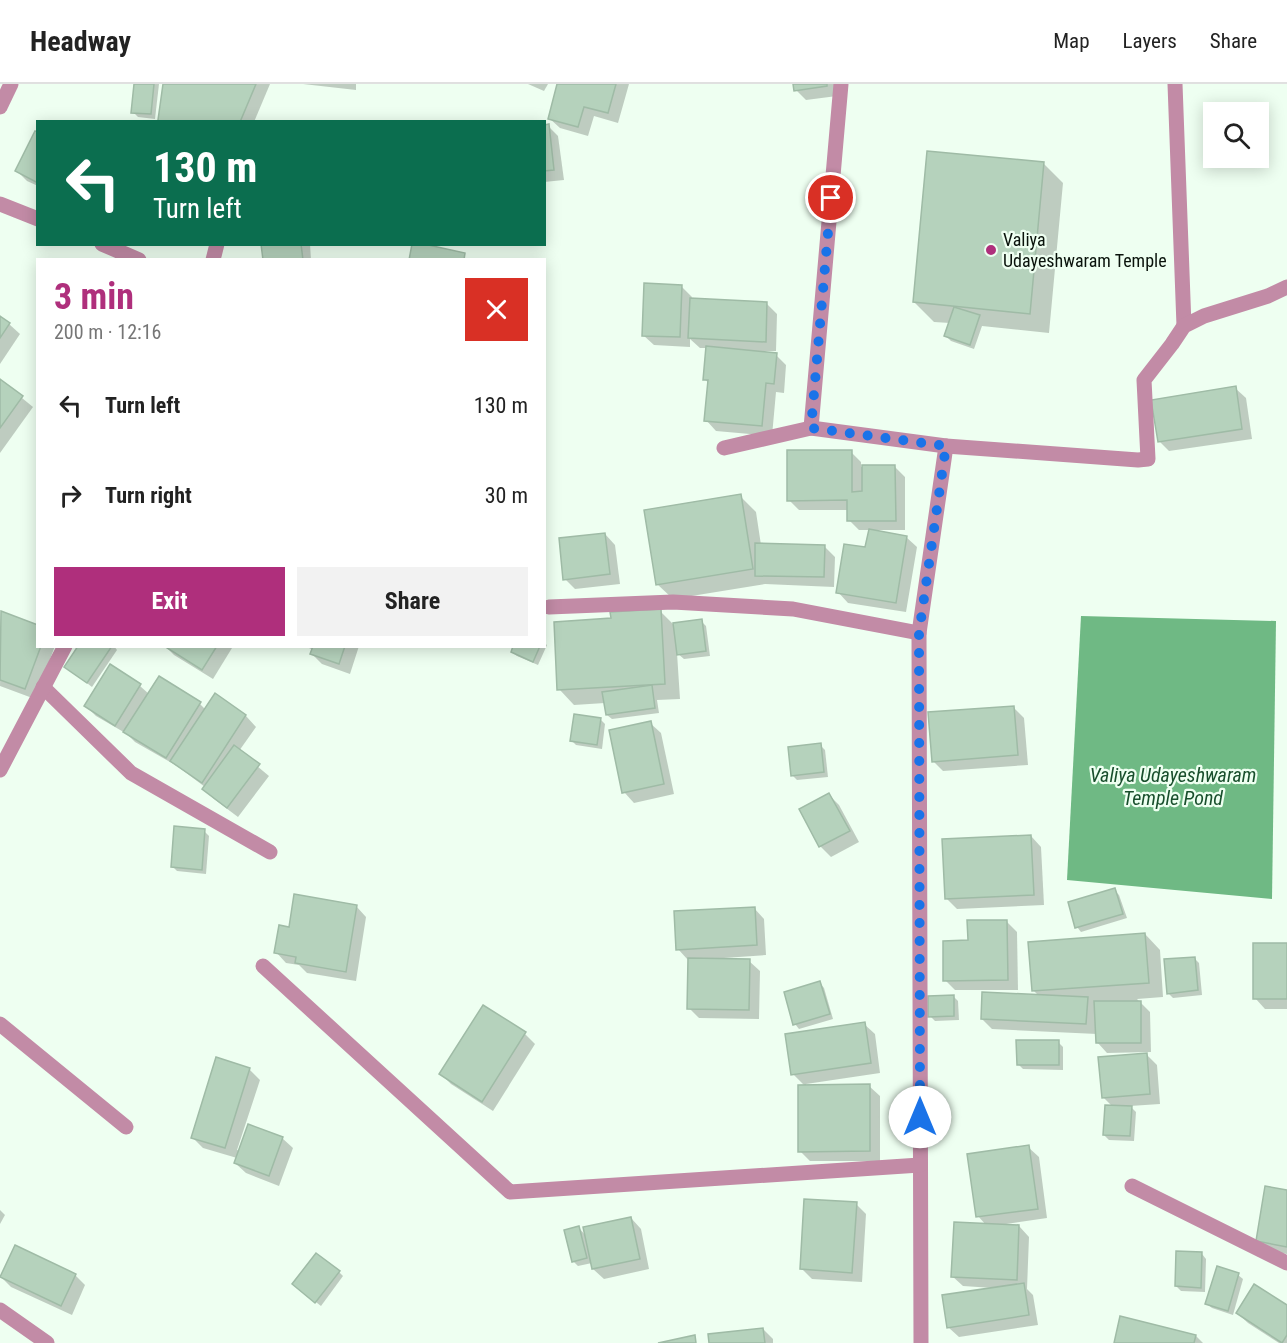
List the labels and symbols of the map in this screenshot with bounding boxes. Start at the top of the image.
pin [805,172,856,223]
place label: Valiya Udayeshwaram Temple [1003,229,1167,271]
marker: Valiya Udayeshwaram Temple [984,243,998,257]
water label: Valiya Udayeshwaram Temple Pond [1090,763,1256,810]
position arrow [888,1085,952,1149]

